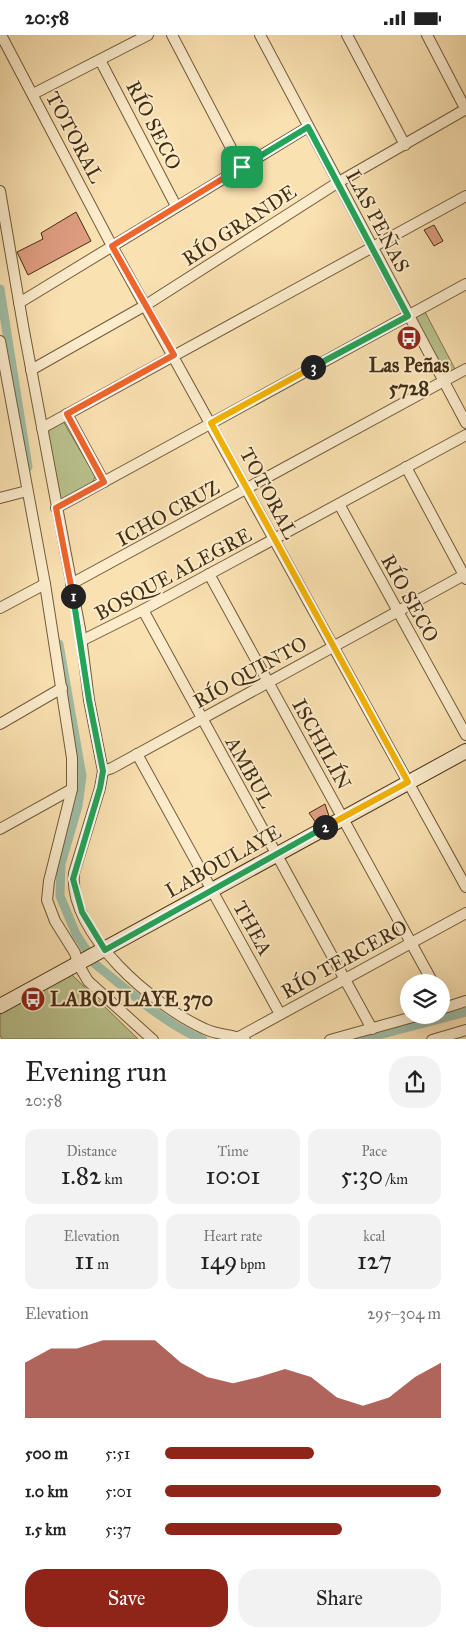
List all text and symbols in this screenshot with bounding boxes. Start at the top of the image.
text: 20:58 [25,6,69,29]
street label: RÍO SECO [121,76,188,174]
street label: TOTORAL [41,87,109,187]
pin [221,146,263,188]
icon: arrive [228,153,256,181]
street label: LAS PEÑAS [341,165,416,276]
street label: RÍO GRANDE [176,178,300,271]
bus stop icon: Las Peñas 5728 [396,325,422,351]
place label: Las Peñas 5728 [369,353,450,400]
pin: 3 [300,355,326,379]
text: 3 [311,359,316,376]
street label: TOTORAL [235,443,303,543]
street label: ICHO CRUZ [112,475,224,551]
street label: BOSQUE ALEGRE [91,523,255,625]
street label: RÍO SECO [376,549,446,646]
pin: 1 [60,583,86,609]
text: 1 [71,588,76,605]
street label: RÍO QUINTO [188,629,311,713]
street label: ISCHILÍN [287,694,358,794]
street label: AMBUL [220,731,279,812]
pin: 2 [312,815,338,839]
street label: LABOULAYE [161,819,285,903]
text: 2 [322,819,329,836]
street label: THEA [228,896,278,960]
street label: RÍO TERCERO [276,913,411,1004]
map controls [400,974,450,1024]
button: layers [400,974,450,1024]
bus stop icon: LABOULAYE 370 [20,986,46,1012]
place label: LABOULAYE 370 [50,987,213,1012]
text: Evening run [25,1054,167,1089]
button: share [389,1056,441,1108]
text: 20:58 [25,1091,62,1110]
text: Distance [67,1143,117,1160]
text: Time [217,1143,248,1160]
text: Pace [362,1143,387,1160]
text: 1.82 [61,1160,101,1191]
text: 10:01 [206,1160,260,1191]
text: 5:30 [341,1160,383,1191]
text: km [101,1171,123,1188]
text: /km [383,1171,408,1188]
text: Elevation [64,1228,119,1245]
text: Heart rate [204,1228,262,1245]
text: kcal [363,1228,385,1245]
text: 11 [74,1245,94,1276]
text: 149 [200,1245,237,1276]
text: 127 [357,1245,392,1276]
text: m [94,1256,109,1273]
text: bpm [237,1256,266,1273]
text: Elevation [25,1304,89,1323]
text: 295–304 m [367,1304,441,1323]
text: 500 m [25,1444,68,1463]
text: 5:51 [105,1444,130,1463]
text: 1.0 km [25,1482,68,1501]
text: 5:01 [105,1482,132,1501]
text: 1.5 km [25,1520,66,1539]
text: 5:37 [105,1520,131,1539]
button: Save [25,1569,228,1627]
button: Share [238,1569,441,1627]

